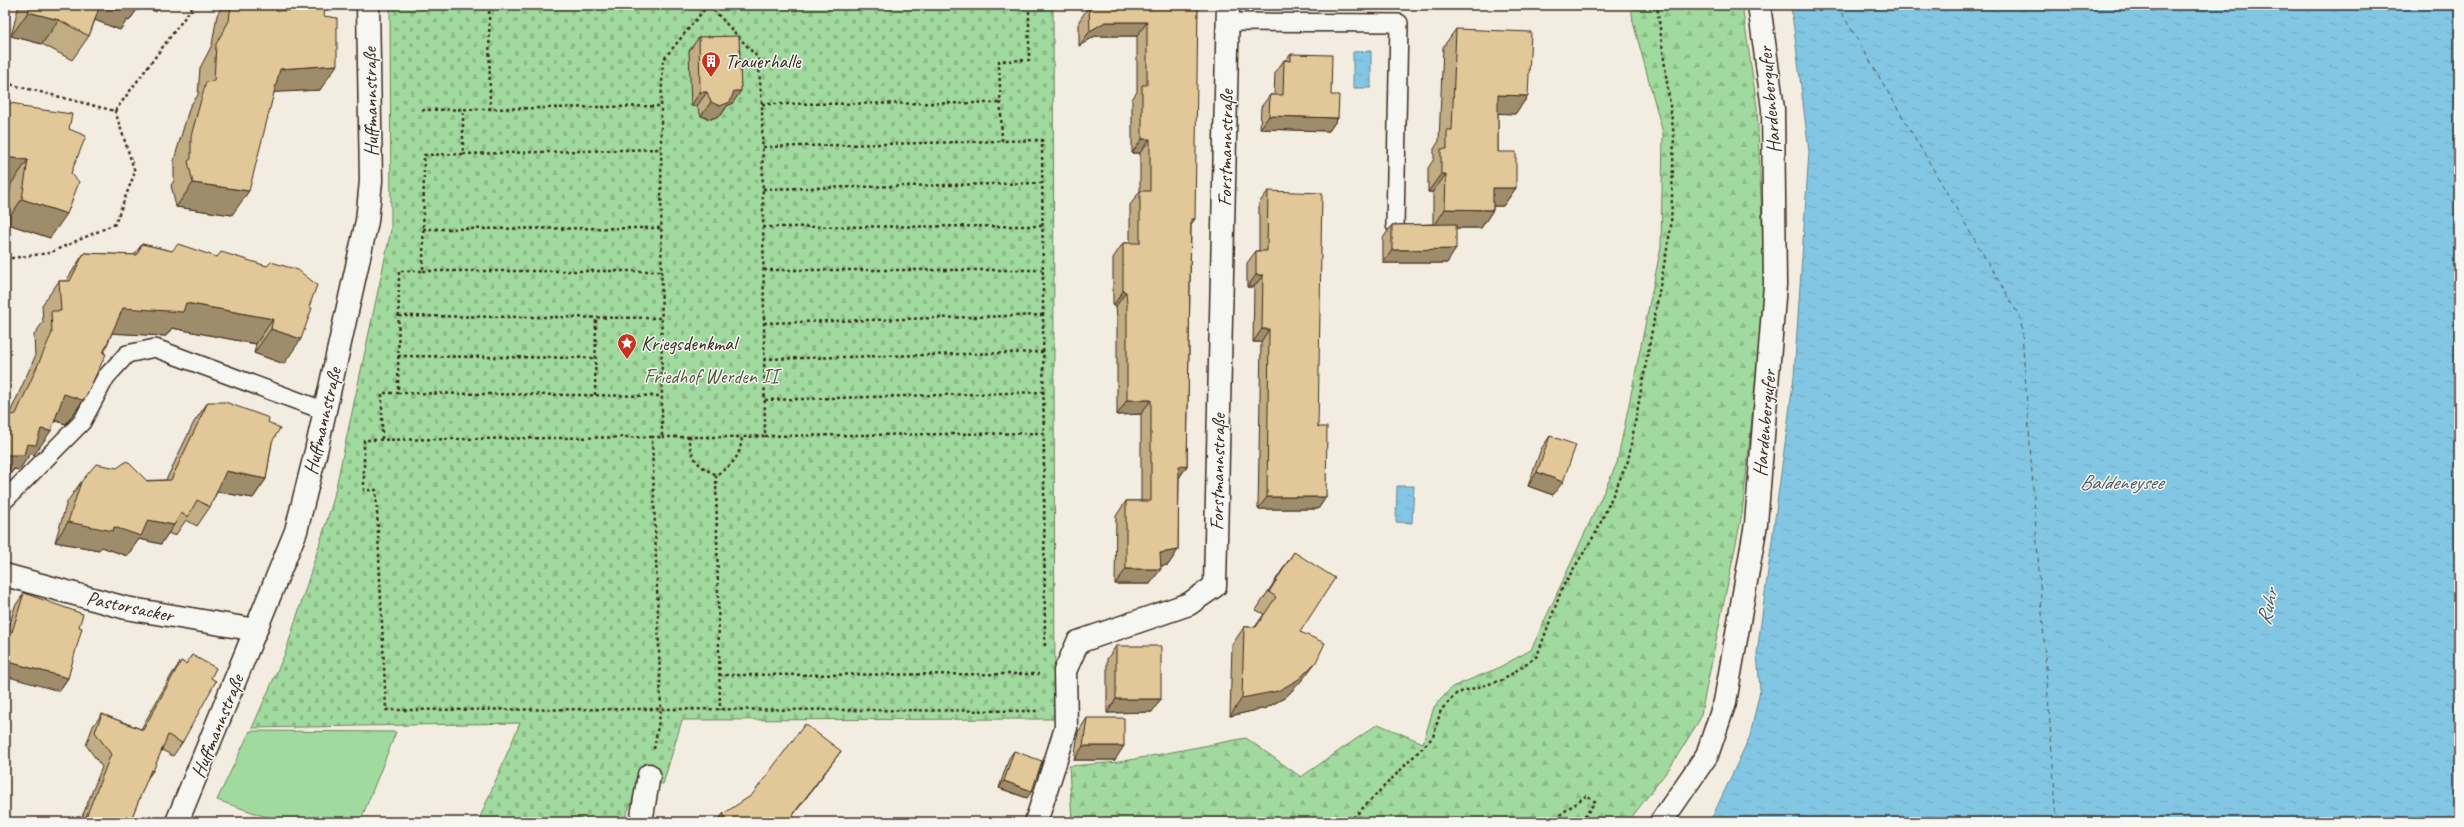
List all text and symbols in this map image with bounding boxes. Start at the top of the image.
street label: Hardenbergufer [1752,44,1787,154]
street label: Huffmannstraße [357,46,384,157]
place label: Trauerhalle [725,49,802,74]
building icon: Trauerhalle [700,50,722,78]
street label: Forstmannstraße [1212,88,1239,207]
place label: Kriegsdenkmal [641,331,740,356]
place icon: Kriegsdenkmal [616,332,638,360]
street label: Huffmannstraße [298,364,347,477]
park label: Friedhof Werden II [644,364,782,389]
street label: Hardenbergufer [1747,367,1782,478]
street label: Forstmannstraße [1204,412,1231,531]
water label: Baldeneysee [2080,469,2166,495]
water label: Ruhr [2250,583,2284,627]
street label: Pastorsacker [84,585,177,628]
street label: Huffmannstraße [185,670,250,781]

